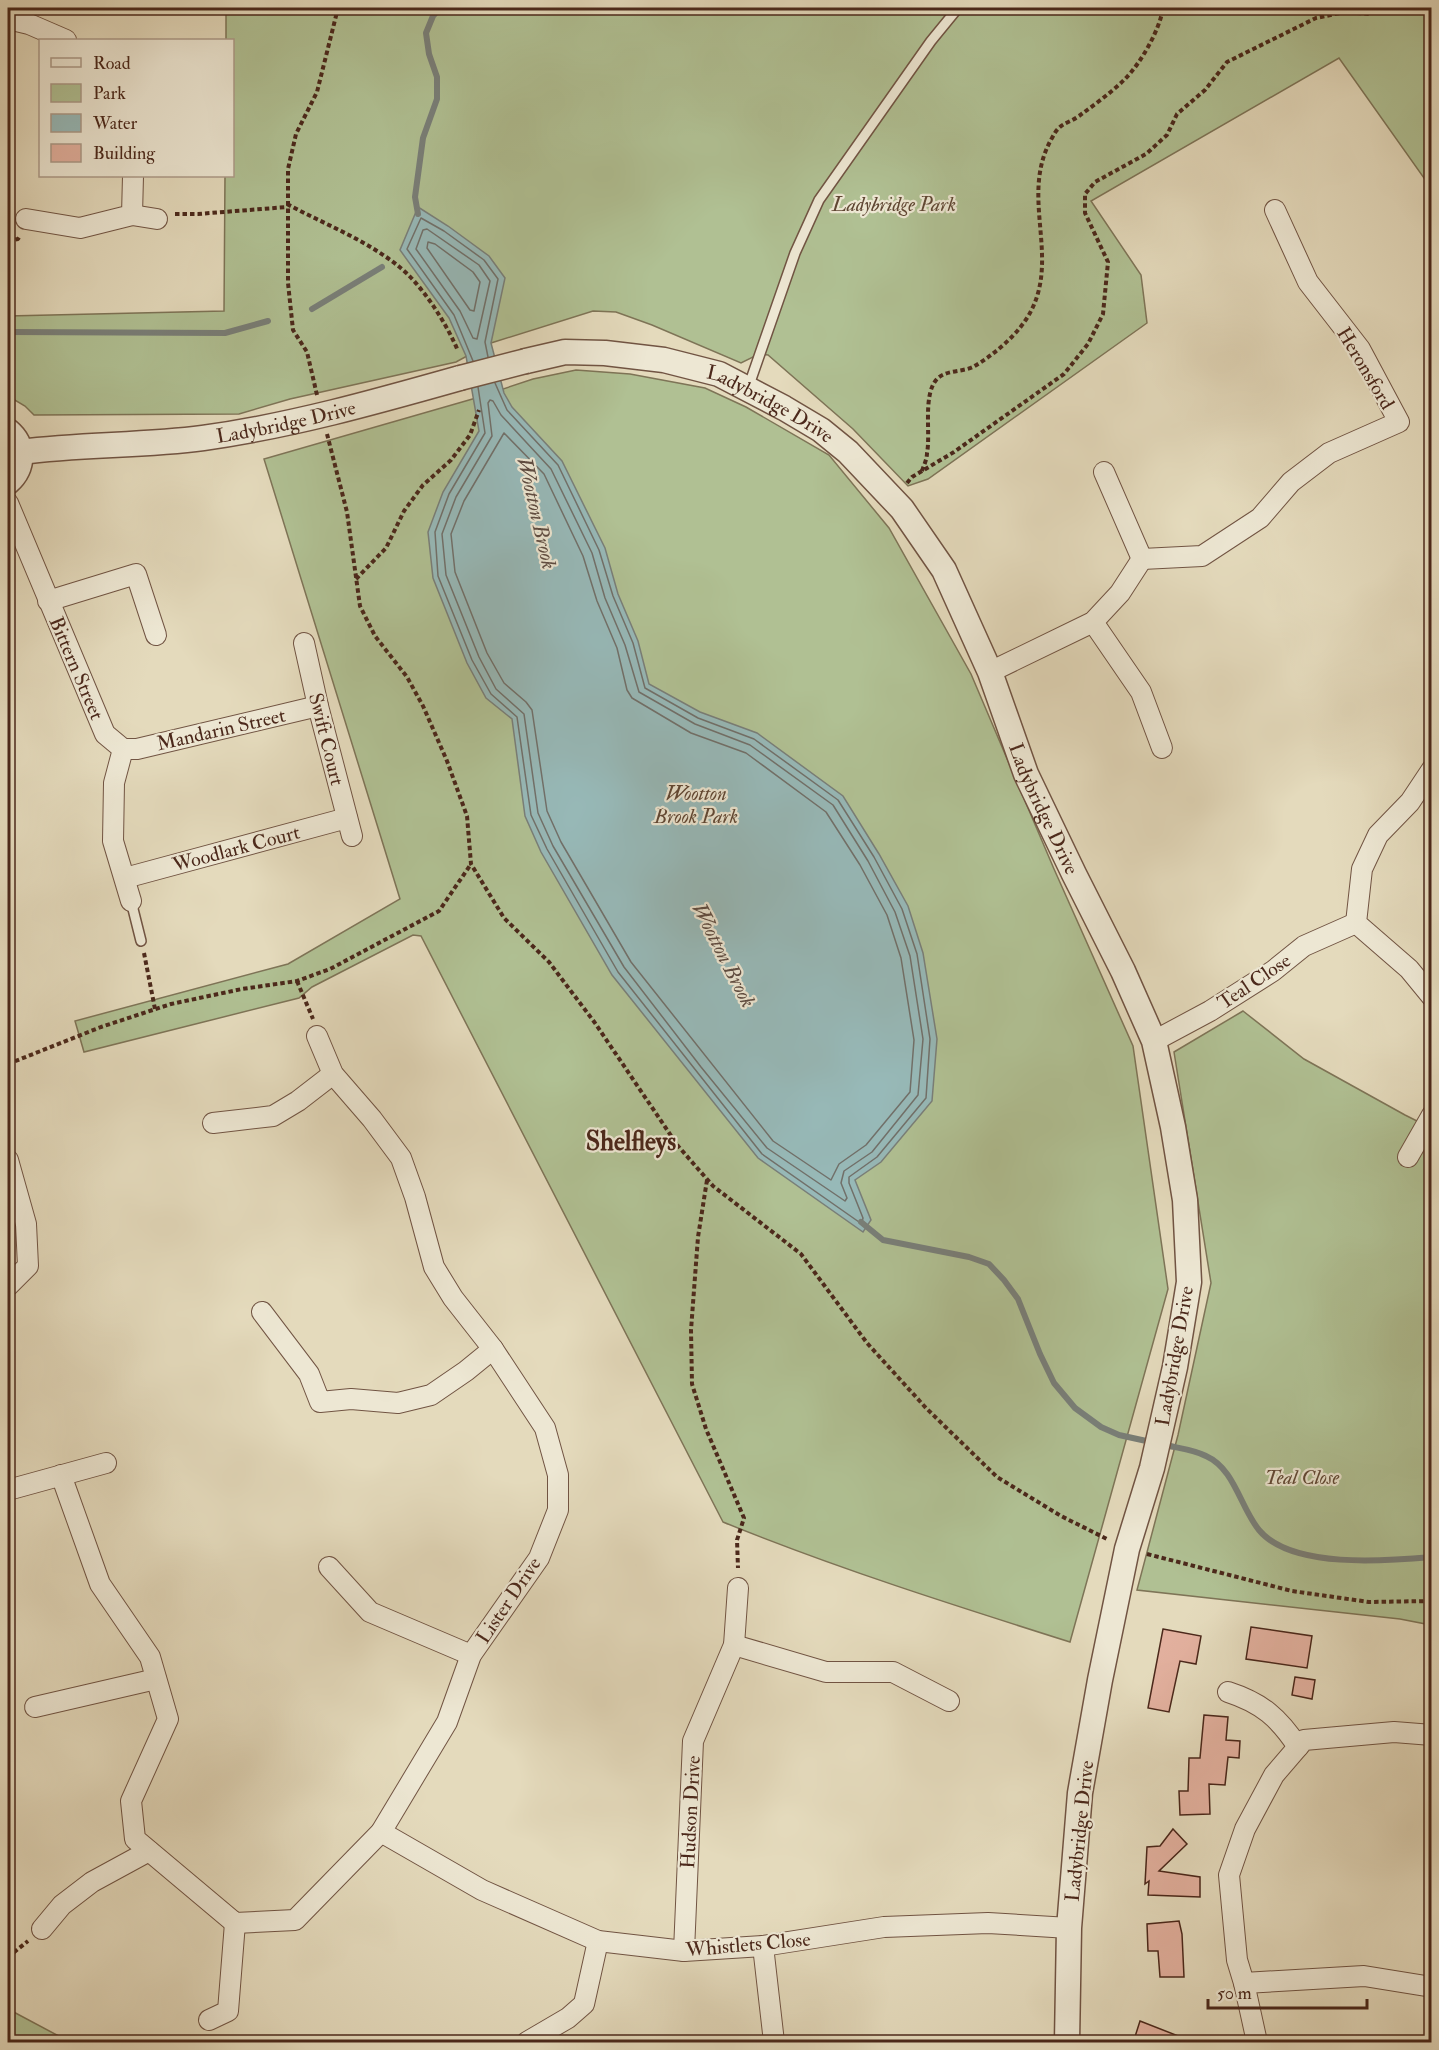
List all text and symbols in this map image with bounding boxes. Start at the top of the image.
legend [39,39,234,177]
text: Road [93,52,131,75]
text: Park [93,82,126,105]
text: Water [92,112,137,135]
text: Building [93,142,156,165]
park label: Ladybridge Park [831,192,956,217]
street label: Heronsford [1331,322,1400,414]
street label: Ladybridge Drive [704,359,839,449]
street label: Ladybridge Drive [214,395,358,449]
water label: Wootton Brook [511,454,563,572]
street label: Bittern Street [44,613,110,724]
street label: Swift Court [303,690,350,788]
street label: Mandarin Street [154,702,288,756]
street label: Ladybridge Drive [1003,740,1084,879]
park label: Wootton Brook Park [653,781,738,829]
street label: Woodlark Court [169,819,303,878]
water label: Wootton Brook [686,898,762,1012]
street label: Teal Close [1213,948,1296,1015]
district label: Shelfleys [586,1126,676,1159]
street label: Ladybridge Drive [1150,1284,1199,1428]
park label: Teal Close [1265,1465,1339,1490]
street label: Lister Drive [470,1552,546,1648]
street label: Hudson Drive [675,1755,706,1869]
street label: Ladybridge Drive [1060,1759,1099,1903]
street label: Whistlets Close [684,1927,811,1962]
scale bar [1208,1972,1367,2010]
text: 50 m [1217,1982,1252,2005]

